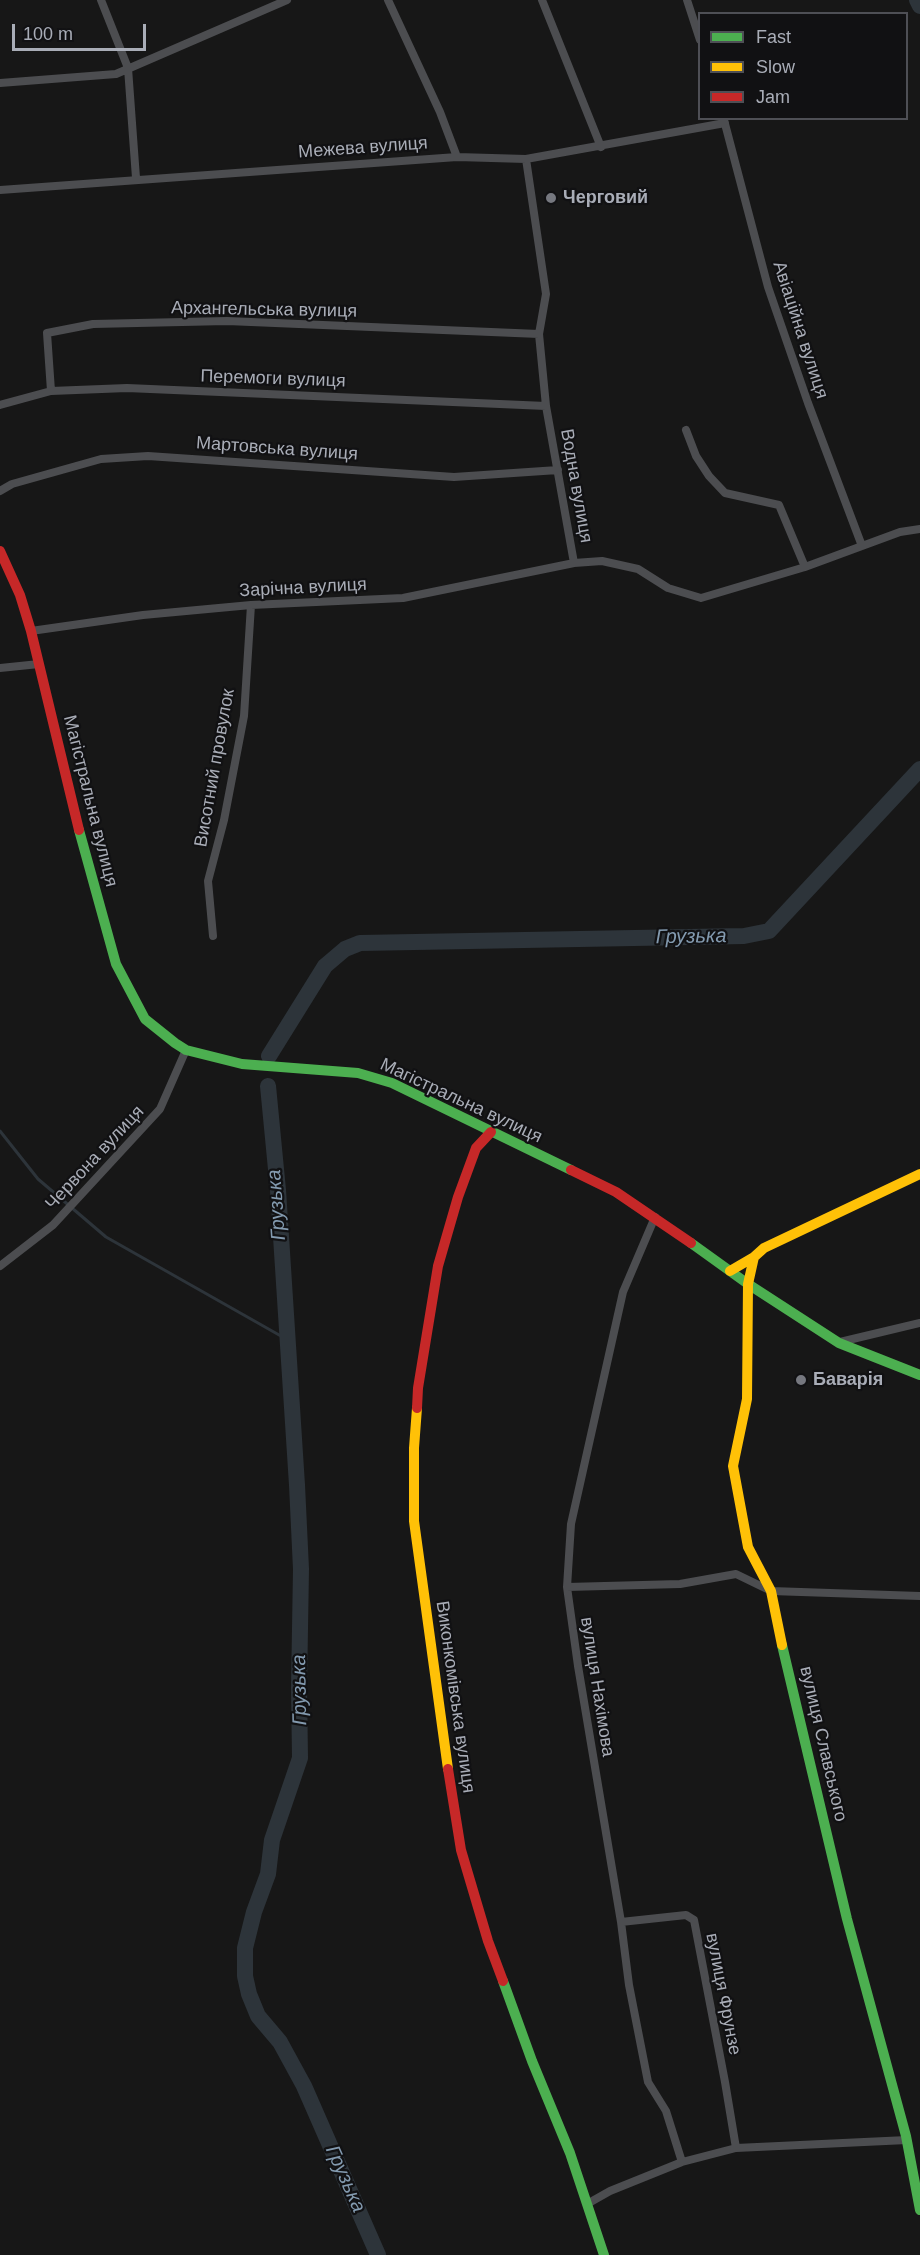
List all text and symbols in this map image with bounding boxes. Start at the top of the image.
scale bar [15,12,148,50]
legend [698,12,908,120]
text: 100 m [23,24,73,44]
text: Fast [756,27,791,47]
text: Slow [756,57,795,77]
text: Jam [756,87,790,107]
street label: Межева вулиця [297,133,429,163]
place label: Черговий [563,187,648,209]
marker: Черговий [544,191,558,205]
street label: Авіаційна вулиця [768,259,832,401]
street label: Архангельська вулиця [171,298,357,322]
street label: Перемоги вулиця [200,366,346,392]
street label: Водна вулиця [555,427,597,545]
street label: Мартовська вулиця [195,433,359,465]
street label: Зарічна вулиця [239,574,367,602]
street label: Висотний провулок [190,687,240,849]
street label: Магістральна вулиця [58,713,122,889]
water label: Грузька [655,924,727,950]
street label: Магістральна вулиця [377,1054,545,1148]
street label: Червона вулиця [41,1101,149,1215]
water label: Грузька [263,1169,291,1241]
place label: Баварія [813,1369,883,1391]
marker: Баварія [794,1373,808,1387]
street label: Виконкомівська вулиця [431,1599,479,1795]
street label: вулиця Нахімова [575,1616,619,1758]
water label: Грузька [287,1654,313,1726]
street label: вулиця Славського [795,1664,851,1824]
street label: вулиця Фрунзе [701,1931,745,2057]
water label: Грузька [320,2142,370,2216]

